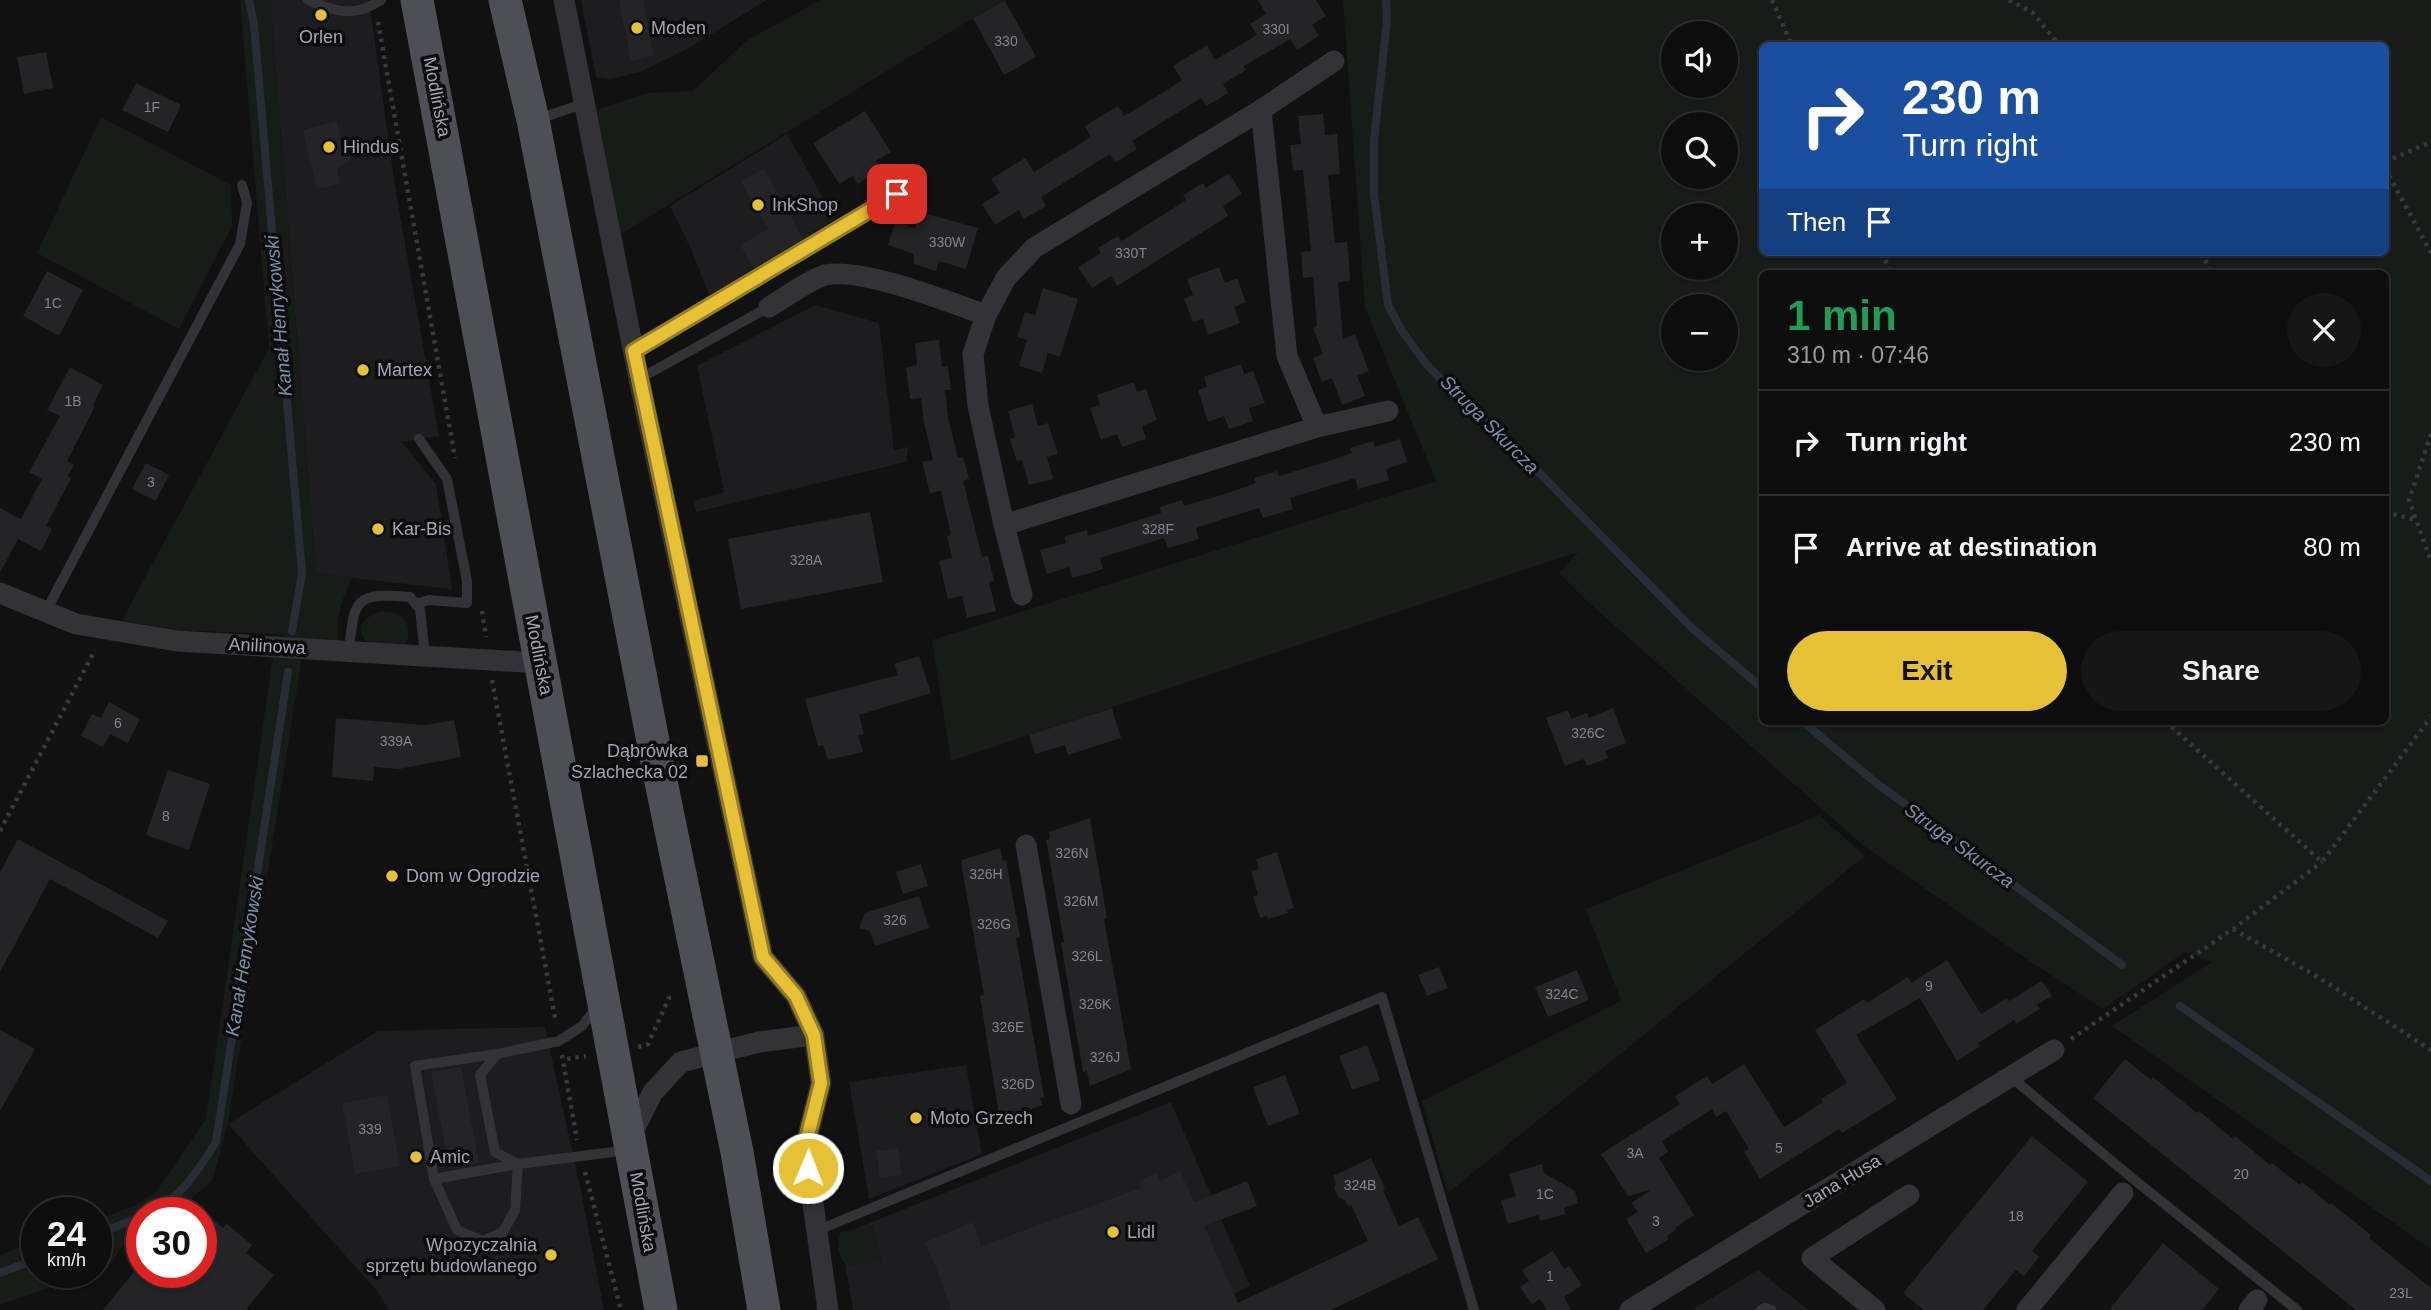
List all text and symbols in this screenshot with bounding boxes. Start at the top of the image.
marker: Orlen [313,7,329,23]
place label: Moden [651,18,706,38]
marker: Moden [629,20,645,36]
house number: 330I [1262,21,1290,37]
map controls [1661,21,1738,371]
button: sound [1661,21,1738,98]
place label: Orlen [299,27,343,47]
house number: 330 [994,33,1018,49]
street label: Modlińska [419,55,455,140]
icon: right [1787,70,1878,161]
text: 230 m [1902,70,2041,124]
house number: 1F [144,99,160,115]
button: search [1661,112,1738,189]
text: Turn right [1902,127,2038,163]
place label: Hindus [343,137,399,157]
marker: Hindus [321,139,337,155]
pin [867,164,927,224]
icon: arrive [878,175,916,213]
place label: InkShop [772,195,838,215]
marker: InkShop [750,197,766,213]
button: + [1661,203,1738,280]
icon: arrive [1860,203,1898,241]
text: Then [1787,207,1846,237]
water label: Kanał Henrykowski [261,234,296,397]
house number: 330W [929,234,966,250]
house number: 330T [1115,245,1147,261]
text: 1 min [1787,292,1897,339]
button: close [2287,293,2361,367]
button: − [1661,294,1738,371]
house number: 1C [44,295,62,311]
text: 310 m · 07:46 [1787,342,1929,368]
place label: Martex [377,360,432,380]
marker: Martex [355,362,371,378]
water label: Struga Skurcza [1436,371,1543,478]
house number: 1B [64,393,82,409]
icon: right [1787,424,1825,462]
text: Turn right [1846,427,1967,457]
text: 230 m [2289,427,2361,457]
house number: 3 [147,474,155,490]
place label: Kar-Bis [392,519,451,539]
marker: Kar-Bis [370,521,386,537]
house number: 328F [1142,521,1174,537]
icon: arrive [1787,529,1825,567]
text: Arrive at destination [1846,532,2097,562]
text: 80 m [2303,532,2361,562]
house number: 328A [790,552,823,568]
street label: Modlińska [521,613,557,698]
button: Exit [1787,631,2067,711]
button: Share [2081,631,2361,711]
street label: Anilinowa [228,634,307,658]
house number: 6 [114,715,122,731]
house number: 326C [1571,725,1605,741]
house number: 339A [380,733,413,749]
place label: Dąbrówka Szlachecka 02 [571,741,689,782]
marker: Dąbrówka Szlachecka 02 [694,753,710,769]
water label: Struga Skurcza [1901,799,2018,892]
house number: 8 [162,808,170,824]
house number: 326N [1055,845,1089,861]
place label: Dom w Ogrodzie [406,866,540,886]
house number: 326H [969,866,1003,882]
marker: Dom w Ogrodzie [384,868,400,884]
water label: Kanał Henrykowski [221,874,268,1038]
house number: 326M [1063,893,1099,909]
house number: 326 [883,912,907,928]
house number: 326G [977,916,1011,932]
house number: 326L [1071,948,1103,964]
house number: 9 [1925,978,1933,994]
house number: 324C [1545,986,1579,1002]
house number: 326K [1079,996,1112,1012]
house number: 326E [992,1019,1024,1035]
house number: 326J [1090,1049,1120,1065]
house number: 326D [1001,1076,1035,1092]
place label: Moto Grzech [930,1108,1033,1128]
marker: Moto Grzech [908,1110,924,1126]
house number: 339 [358,1121,382,1137]
position arrow [771,1131,845,1205]
house number: 5 [1775,1140,1783,1156]
house number: 3A [1626,1145,1644,1161]
place label: Amic [430,1147,470,1167]
marker: Amic [408,1149,424,1165]
street label: Jana Husa [1800,1150,1885,1212]
house number: 20 [2233,1166,2249,1182]
street label: Modlińska [626,1170,660,1255]
house number: 324B [1344,1177,1376,1193]
house number: 1C [1536,1186,1554,1202]
speed limit sign: 30 [126,1197,217,1288]
house number: 18 [2008,1208,2024,1224]
house number: 3 [1652,1213,1660,1229]
text: 24 [47,1214,86,1253]
place label: Lidl [1127,1222,1155,1242]
marker: Lidl [1105,1224,1121,1240]
place label: Wpozyczalnia sprzętu budowlanego [366,1235,538,1276]
marker: Wpozyczalnia sprzętu budowlanego [543,1247,559,1263]
text: km/h [47,1250,86,1270]
house number: 1 [1546,1268,1554,1284]
house number: 23L [2389,1285,2413,1301]

